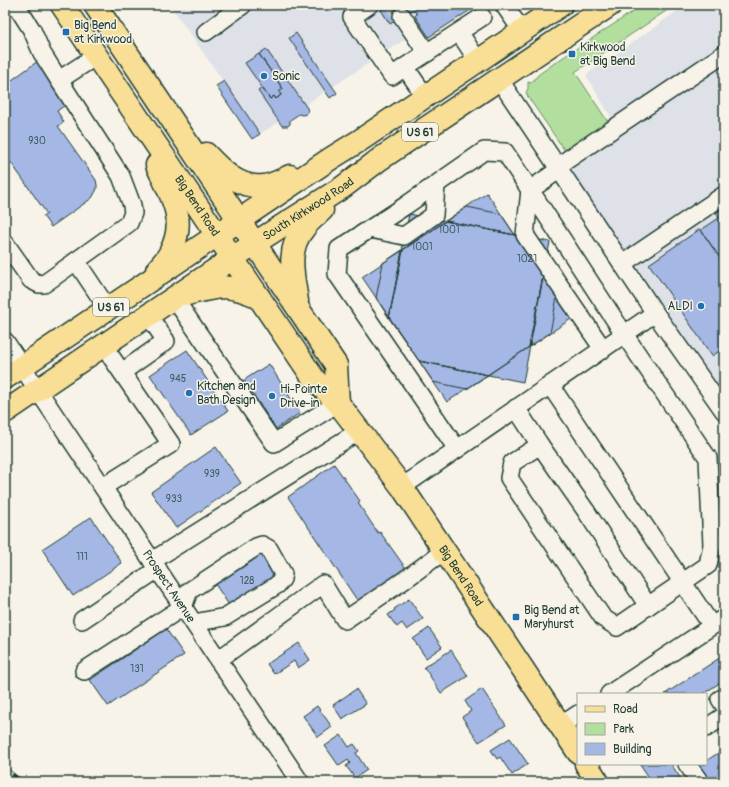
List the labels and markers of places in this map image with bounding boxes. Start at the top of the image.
place label: Big Bend at Kirkwood [74,18,132,47]
marker: Big Bend at Kirkwood [61,27,71,37]
place label: Kirkwood at Big Bend [580,40,635,69]
marker: Kirkwood at Big Bend [567,49,577,59]
place label: Sonic [272,69,300,84]
marker: Sonic [259,71,269,81]
place label: ALDI [668,299,693,314]
marker: ALDI [696,301,706,311]
place label: Kitchen and Bath Design [197,379,256,408]
place label: Hi-Pointe Drive-in [280,382,327,411]
marker: Kitchen and Bath Design [184,388,194,398]
marker: Hi-Pointe Drive-in [267,391,277,401]
place label: Big Bend at Maryhurst [524,603,580,632]
marker: Big Bend at Maryhurst [511,612,521,622]

